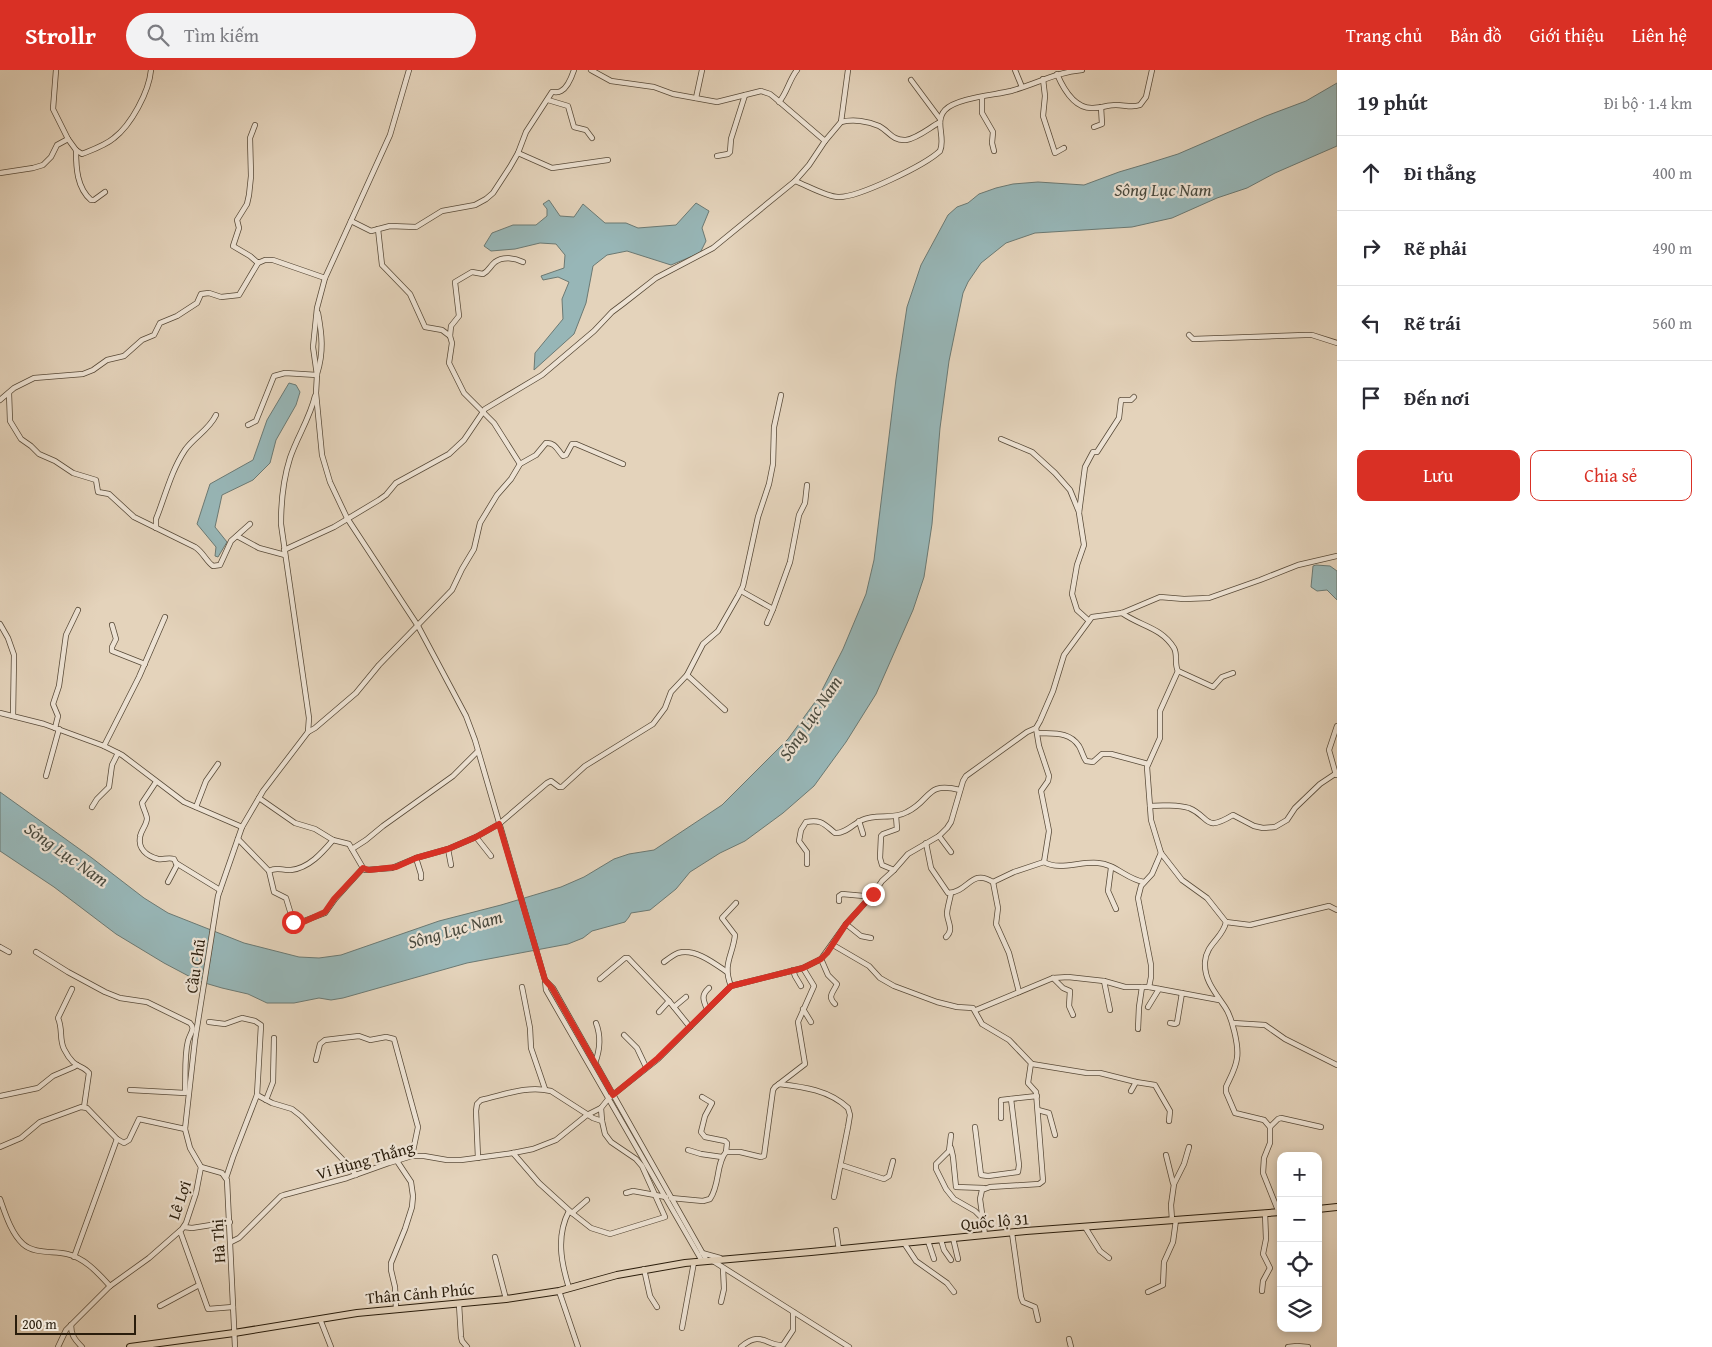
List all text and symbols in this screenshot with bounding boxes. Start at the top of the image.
search box [126,13,476,58]
text: Strollr [25,18,96,53]
icon: search [144,21,172,49]
text: Tìm kiếm [184,21,259,49]
text: Trang chủ [1346,22,1422,49]
text: Bản đồ [1450,22,1502,49]
text: Giới thiệu [1530,22,1604,49]
text: Liên hệ [1632,22,1687,49]
text: 19 phút [1357,87,1428,118]
text: Đi bộ · 1.4 km [1604,91,1692,115]
icon: ahead [1357,159,1385,187]
text: Đi thẳng [1404,159,1476,187]
text: 400 m [1652,161,1692,185]
water label: Sông Lục Nam [1114,176,1212,203]
icon: right [1357,234,1385,262]
text: Rẽ phải [1404,234,1467,262]
text: 490 m [1652,236,1692,260]
icon: left [1357,309,1385,337]
text: Rẽ trái [1404,309,1461,337]
text: 560 m [1652,311,1692,335]
icon: arrive [1357,384,1385,412]
text: Đến nơi [1404,384,1470,412]
button: Lưu [1357,450,1520,501]
button: Chia sẻ [1530,450,1692,501]
water label: Sông Lục Nam [772,670,848,766]
water label: Sông Lục Nam [19,815,115,893]
route end [862,883,885,906]
water label: Sông Lục Nam [404,903,506,955]
route start [282,911,305,934]
street label: Cầu Chũ [179,937,211,995]
street label: Vi Hùng Thắng [313,1135,417,1185]
map controls [1277,1152,1322,1332]
button: + [1277,1152,1322,1197]
street label: Lê Lợi [161,1177,197,1223]
button: − [1277,1197,1322,1242]
street label: Quốc lộ 31 [960,1206,1030,1236]
street label: Hà Thị [205,1218,231,1264]
button: locate [1277,1242,1322,1287]
street label: Thân Cảnh Phúc [365,1276,475,1310]
button: layers [1277,1287,1322,1332]
scale bar [15,1312,136,1335]
text: 200 m [22,1314,57,1334]

